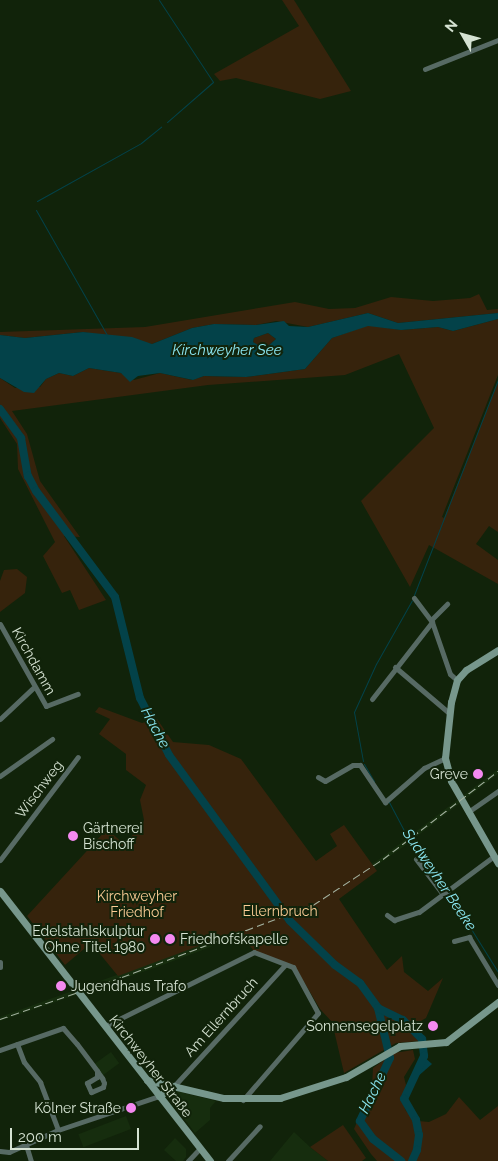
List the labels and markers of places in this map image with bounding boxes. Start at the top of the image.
place label: Greve [430,766,468,782]
marker: Greve [472,768,484,780]
place label: Gärtnerei Bischoff [83,820,143,852]
marker: Gärtnerei Bischoff [67,830,79,842]
place label: Edelstahlskulptur Ohne Titel 1980 [32,923,145,956]
place label: Friedhofskapelle [180,931,288,947]
marker: Edelstahlskulptur Ohne Titel 1980 [149,933,161,945]
marker: Friedhofskapelle [164,933,176,945]
place label: Jugendhaus Trafo [71,978,187,994]
marker: Jugendhaus Trafo [55,980,67,992]
place label: Sonnensegelplatz [306,1018,423,1034]
marker: Sonnensegelplatz [427,1020,439,1032]
place label: Kölner Straße [34,1100,121,1116]
marker: Kölner Straße [125,1102,137,1114]

